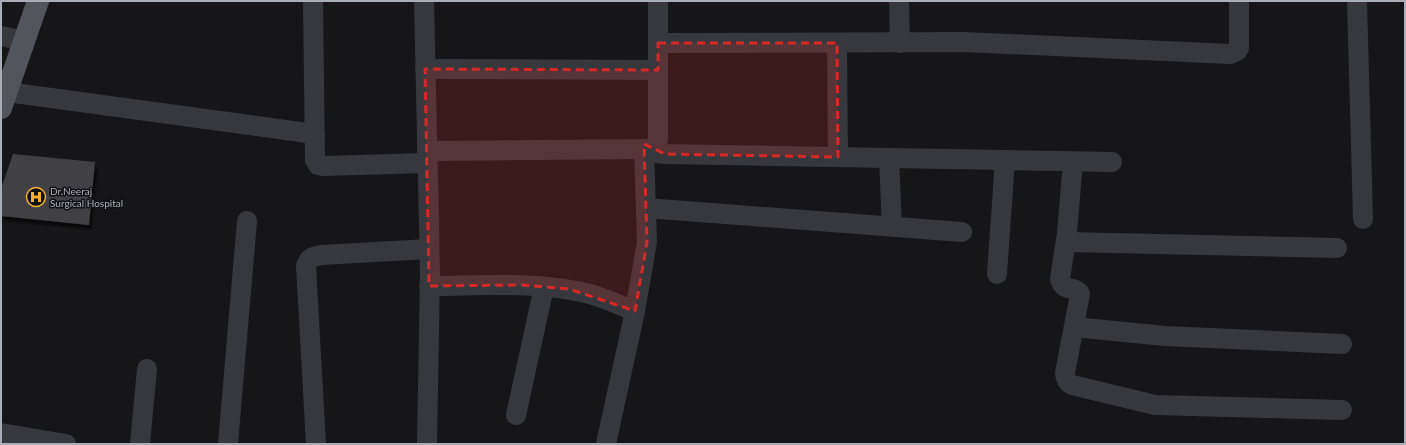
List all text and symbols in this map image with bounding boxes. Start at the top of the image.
place label: Dr.Neeraj Surgical Hospital [50,185,123,209]
hospital icon: Dr.Neeraj Surgical Hospital [25,186,47,208]

